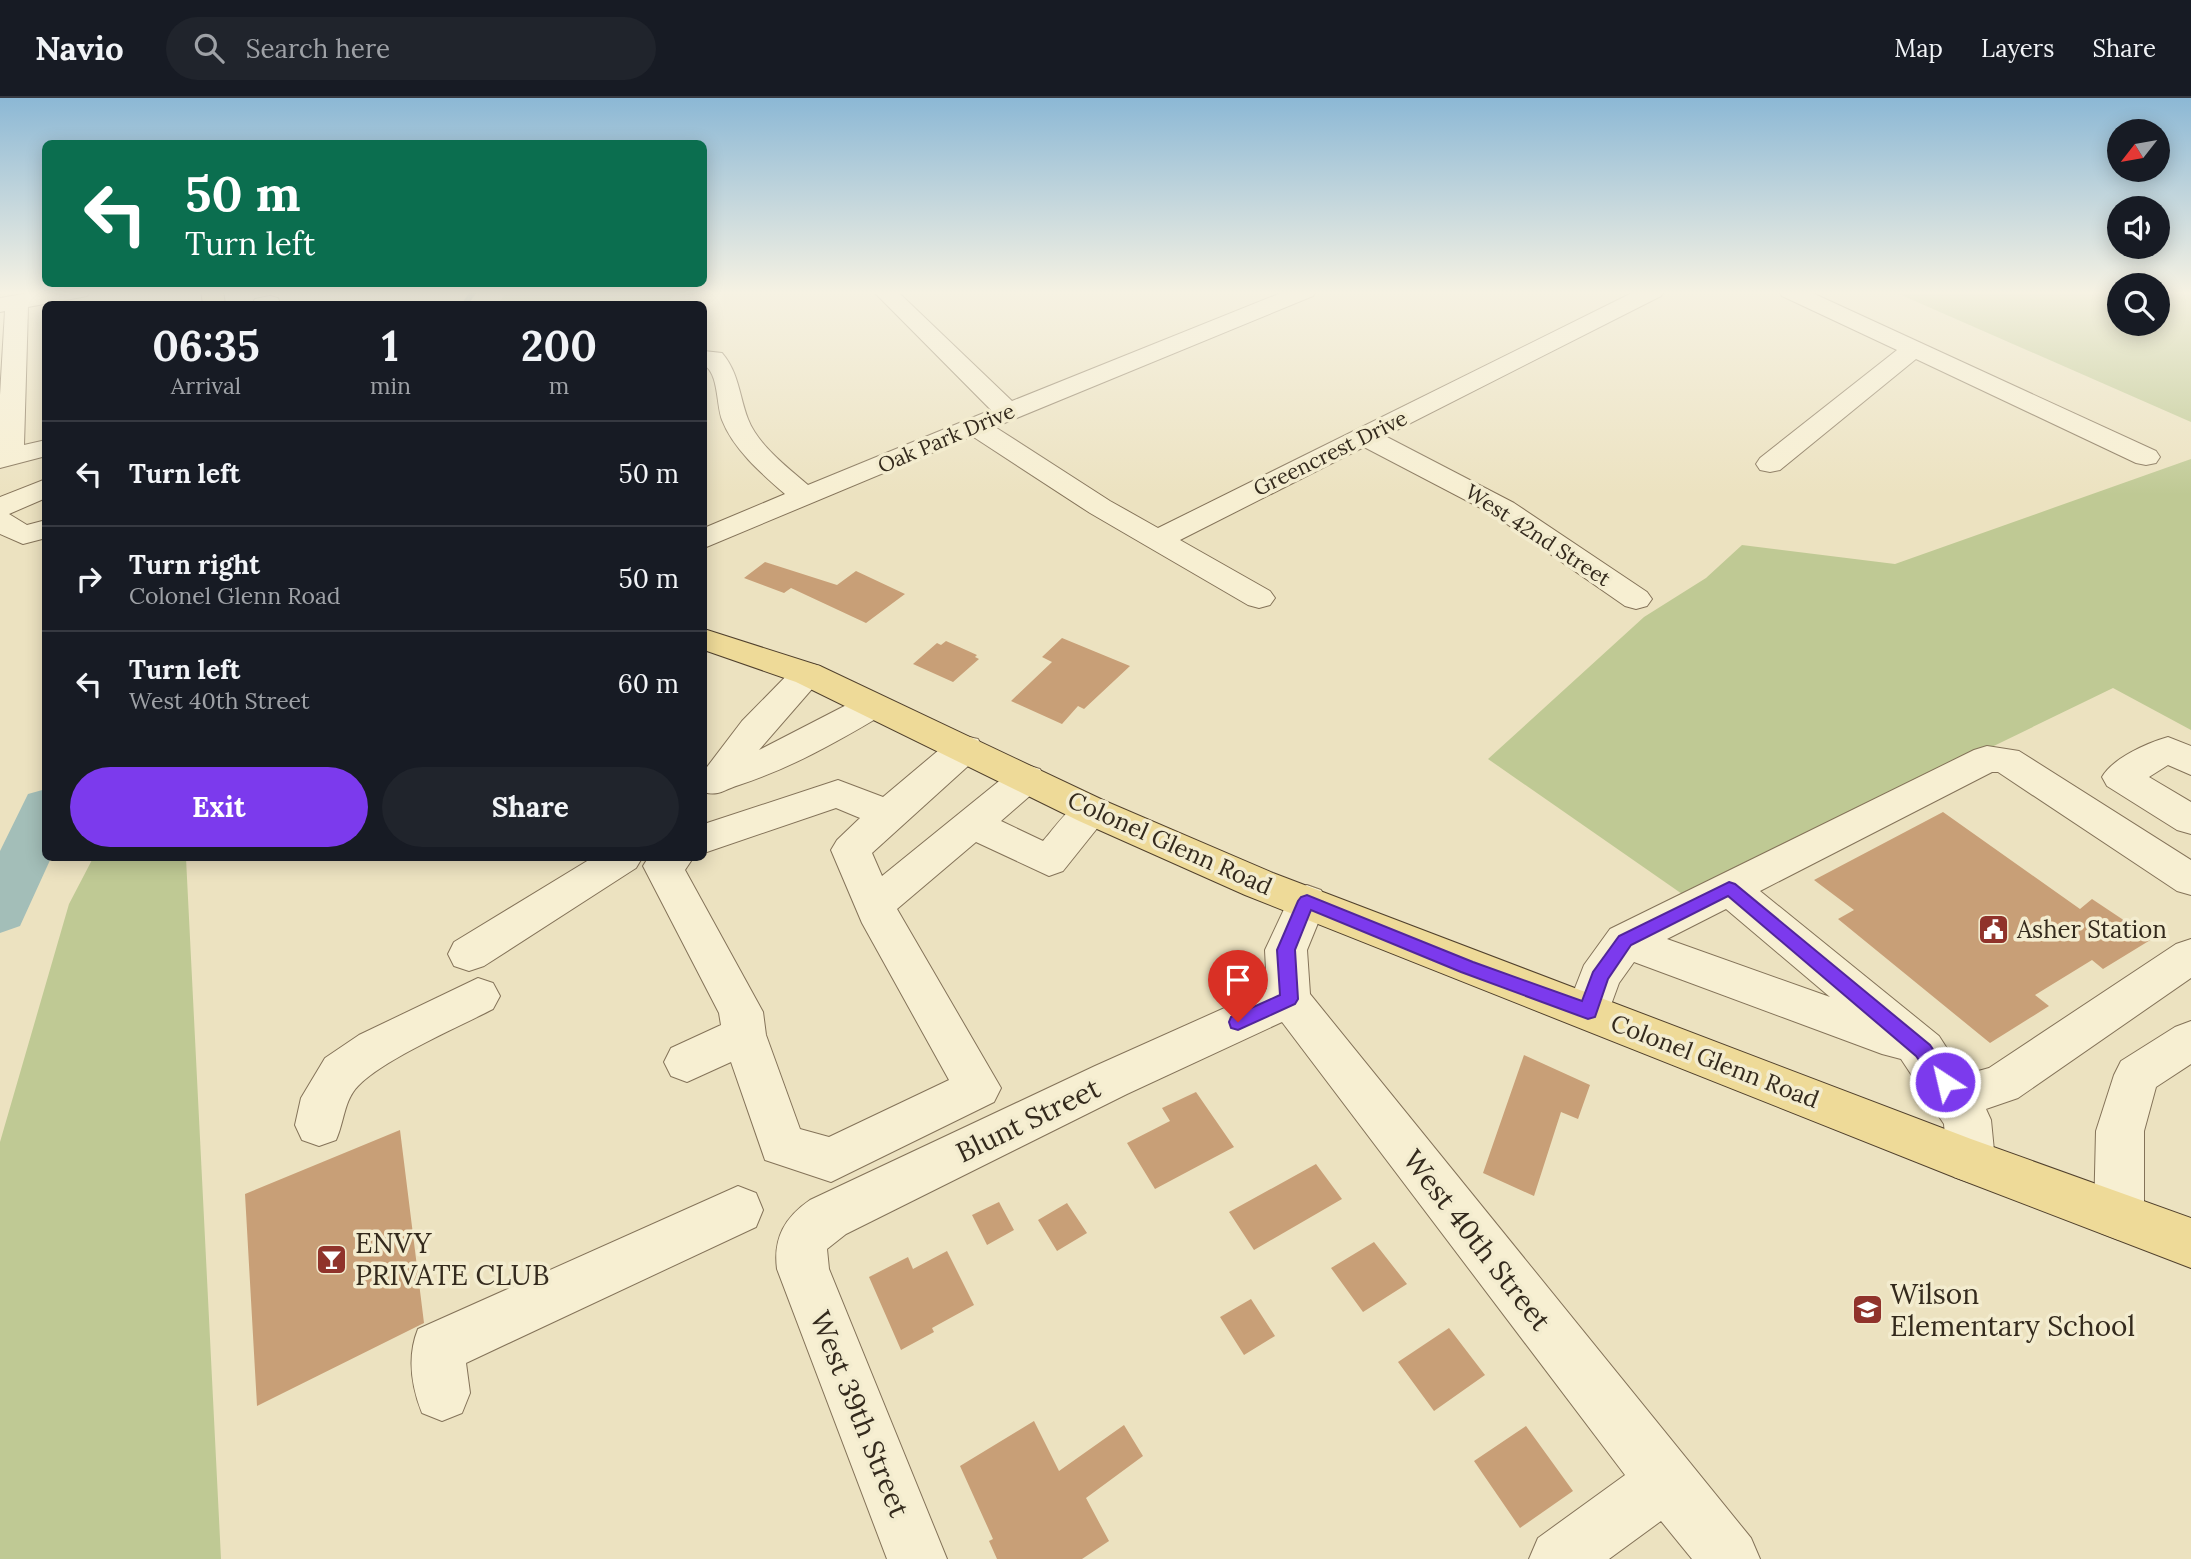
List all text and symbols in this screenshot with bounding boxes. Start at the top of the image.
search box [166,17,656,80]
text: Navio [35,27,124,69]
icon: search [190,29,228,67]
text: Search here [246,32,390,65]
text: Map [1894,33,1943,64]
text: Layers [1981,33,2054,64]
text: Share [2092,33,2156,64]
north arrow [2107,119,2170,182]
map controls [2107,119,2170,336]
text: 50 m [185,162,301,224]
icon: left [70,168,161,259]
button: sound [2107,196,2170,259]
text: Turn left [185,223,315,264]
button: search [2107,273,2170,336]
text: 06:35 [152,319,260,373]
text: 1 [382,319,399,373]
text: 200 [521,319,597,373]
text: Arrival [171,371,241,400]
text: min [370,371,411,400]
text: m [549,371,569,400]
street label: Oak Park Drive [873,397,1019,479]
street label: Greencrest Drive [1249,404,1411,502]
icon: left [70,455,108,493]
text: Turn left [129,457,240,490]
text: 50 m [619,457,679,490]
street label: West 42nd Street [1460,478,1616,593]
text: Turn right [129,548,260,581]
icon: right [70,560,108,598]
text: 50 m [619,562,679,595]
text: Colonel Glenn Road [129,581,341,610]
text: Turn left [129,653,240,686]
icon: left [70,665,108,703]
text: 60 m [618,667,679,700]
text: West 40th Street [129,686,310,715]
button: Exit [70,767,368,847]
button: Share [382,767,679,847]
street label: Colonel Glenn Road [1063,784,1277,902]
public building icon: Asher Station [1977,912,2011,946]
place label: Asher Station [2016,914,2167,945]
pin [1208,950,1268,1022]
icon: arrive [1219,961,1257,999]
street label: Colonel Glenn Road [1606,1007,1824,1115]
position arrow [1908,1045,1982,1119]
street label: Blunt Street [950,1070,1106,1170]
street label: West 40th Street [1395,1142,1559,1338]
place label: ENVY PRIVATE CLUB [355,1225,549,1293]
bar icon: ENVY PRIVATE CLUB [315,1242,349,1276]
place label: Wilson Elementary School [1890,1276,2135,1344]
school or university icon: Wilson Elementary School [1850,1293,1884,1327]
street label: West 39th Street [802,1306,918,1523]

